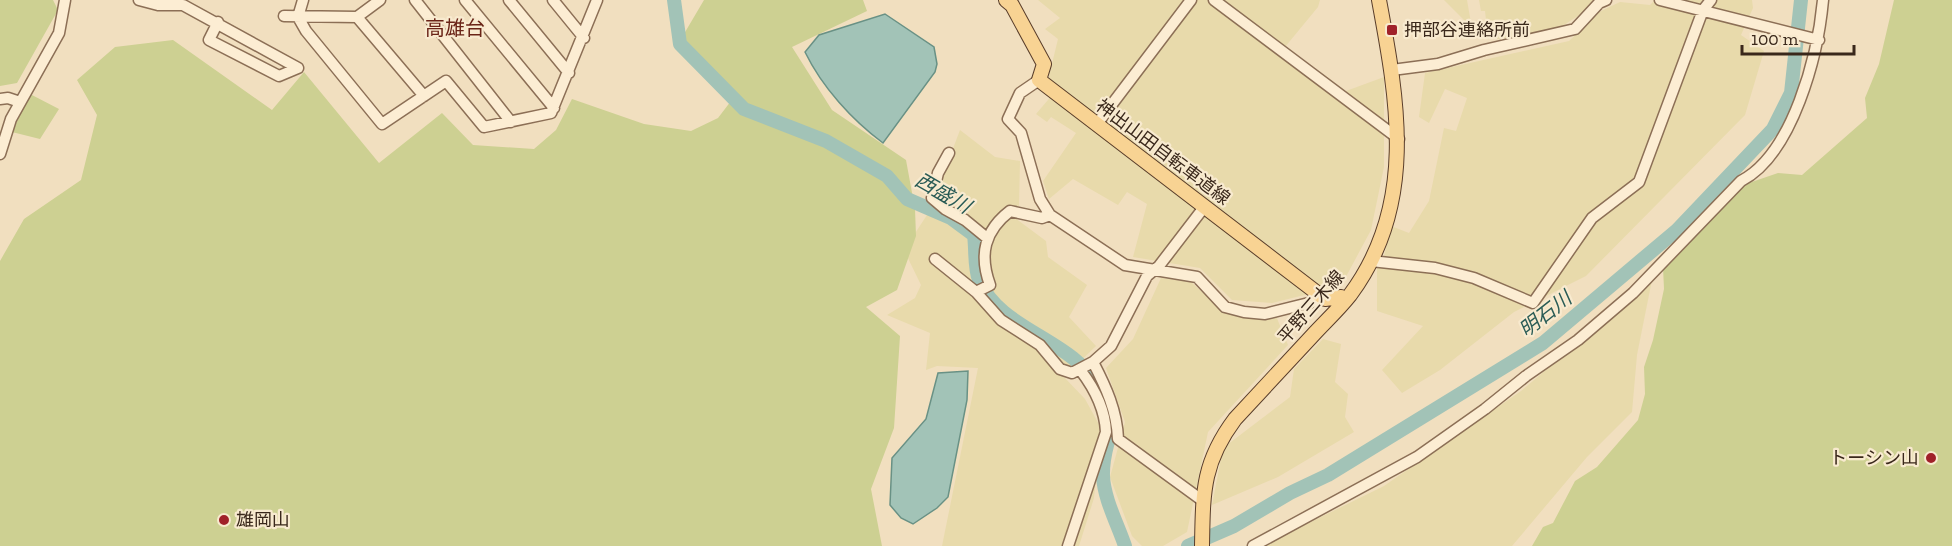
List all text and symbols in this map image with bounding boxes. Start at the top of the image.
district label: 高雄台 [425,16,485,40]
scale bar [1742,18,1854,56]
place label: 押部谷連絡所前 [1404,19,1530,41]
marker: 押部谷連絡所前 [1385,23,1399,37]
text: 100 m [1751,28,1799,50]
street label: 神出山田自転車道線 [1092,94,1234,210]
water label: 西盛川 [911,168,977,219]
street label: 平野三木線 [1273,266,1349,348]
water label: 明石川 [1514,285,1578,342]
place label: トーシン山 [1829,447,1919,469]
marker: トーシン山 [1924,451,1938,465]
place label: 雄岡山 [236,509,290,531]
marker: 雄岡山 [217,513,231,527]

